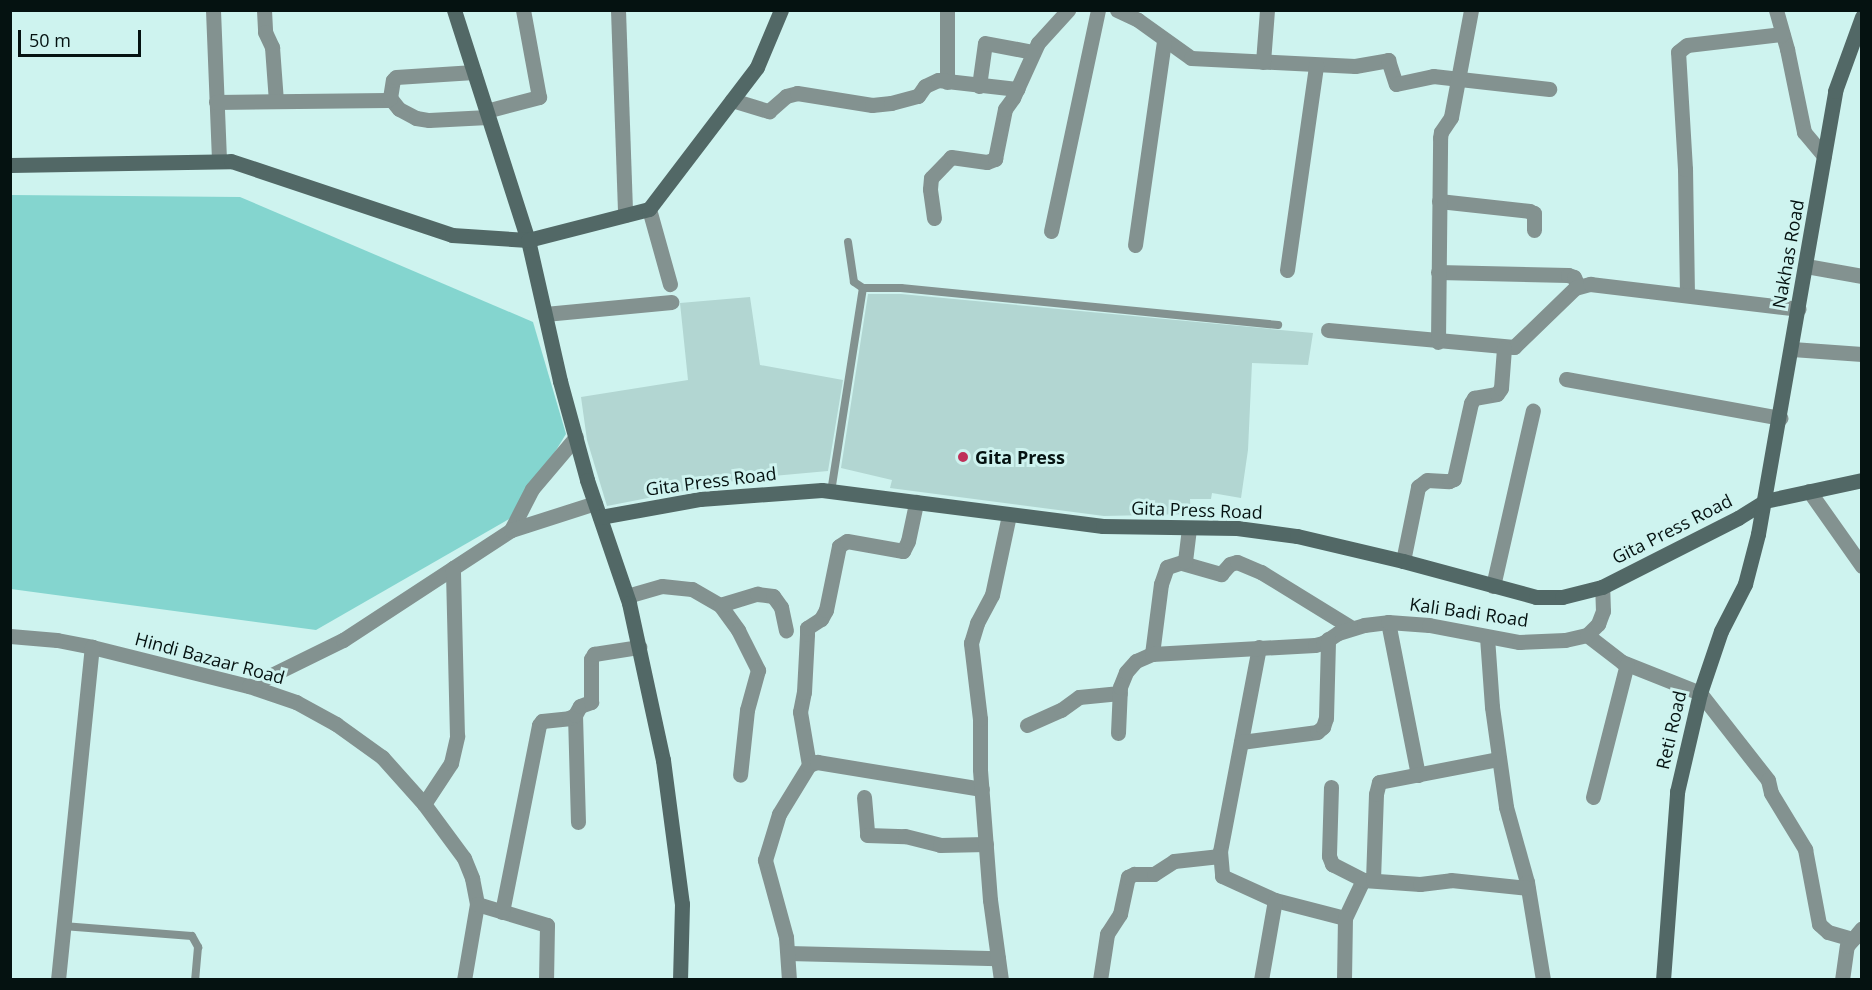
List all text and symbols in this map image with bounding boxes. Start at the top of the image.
scale bar [21,18,144,56]
text: 50 m [29,28,71,52]
street label: Nakhas Road [1768,198,1808,310]
place label: Gita Press [975,446,1065,468]
marker: Gita Press [956,450,970,464]
street label: Gita Press Road [644,462,778,500]
street label: Gita Press Road [1608,489,1736,569]
street label: Gita Press Road [1131,497,1263,523]
street label: Kali Badi Road [1408,593,1530,631]
street label: Hindi Bazaar Road [133,628,287,688]
street label: Reti Road [1652,689,1690,771]

